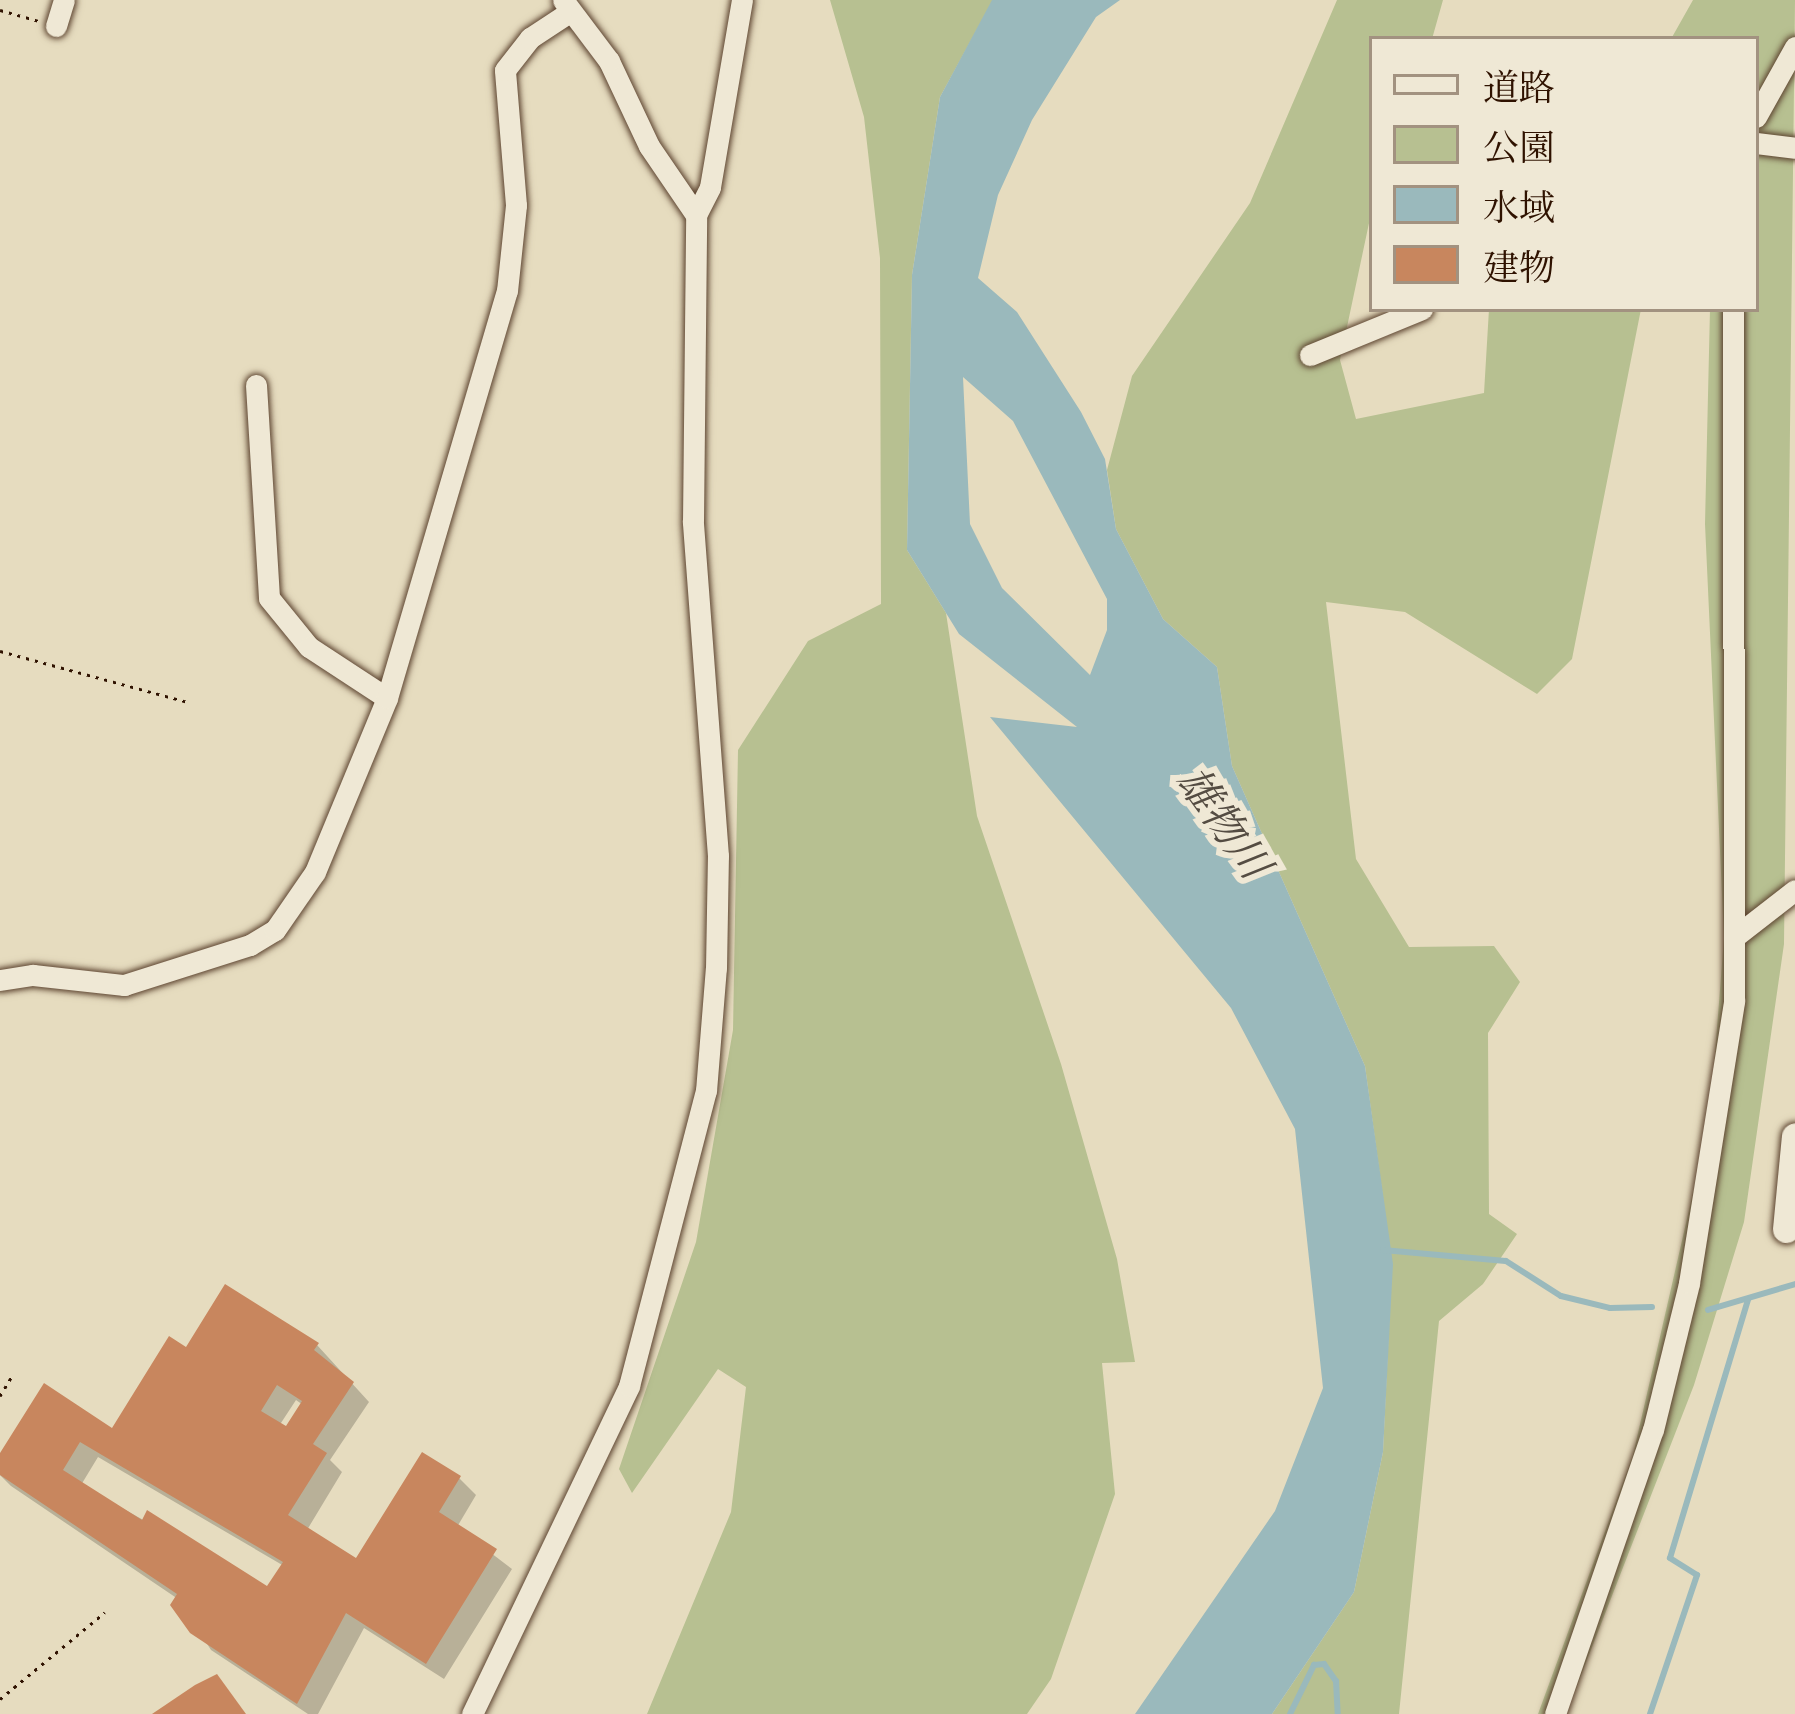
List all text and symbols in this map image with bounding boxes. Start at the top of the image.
legend [1369,36,1759,312]
text: 道路 [1483,65,1555,109]
text: 公園 [1483,125,1555,169]
text: 水域 [1483,185,1555,229]
text: 建物 [1483,245,1555,289]
water label: 雄物川 [1167,756,1281,888]

